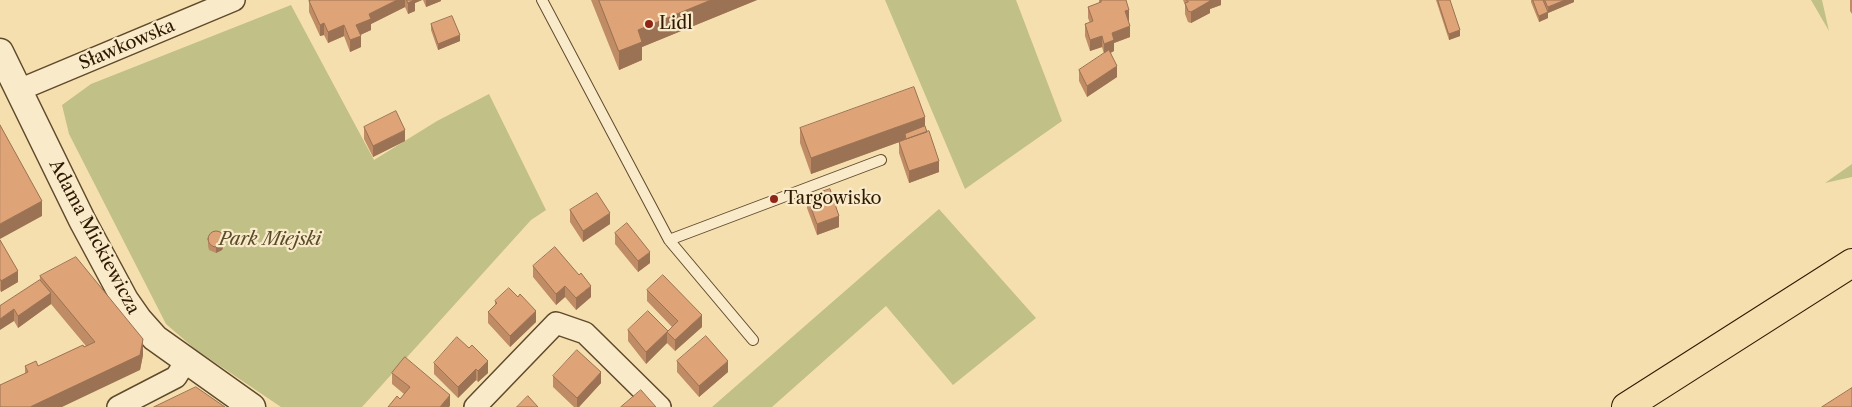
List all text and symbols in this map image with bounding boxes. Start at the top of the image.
place label: Lidl [659,13,693,35]
street label: Sławkowska [76,15,178,75]
marker: Lidl [643,18,655,30]
street label: Adama Mickiewicza [44,156,144,318]
place label: Targowisko [784,188,882,210]
marker: Targowisko [768,193,780,205]
park label: Park Miejski [219,229,321,251]

